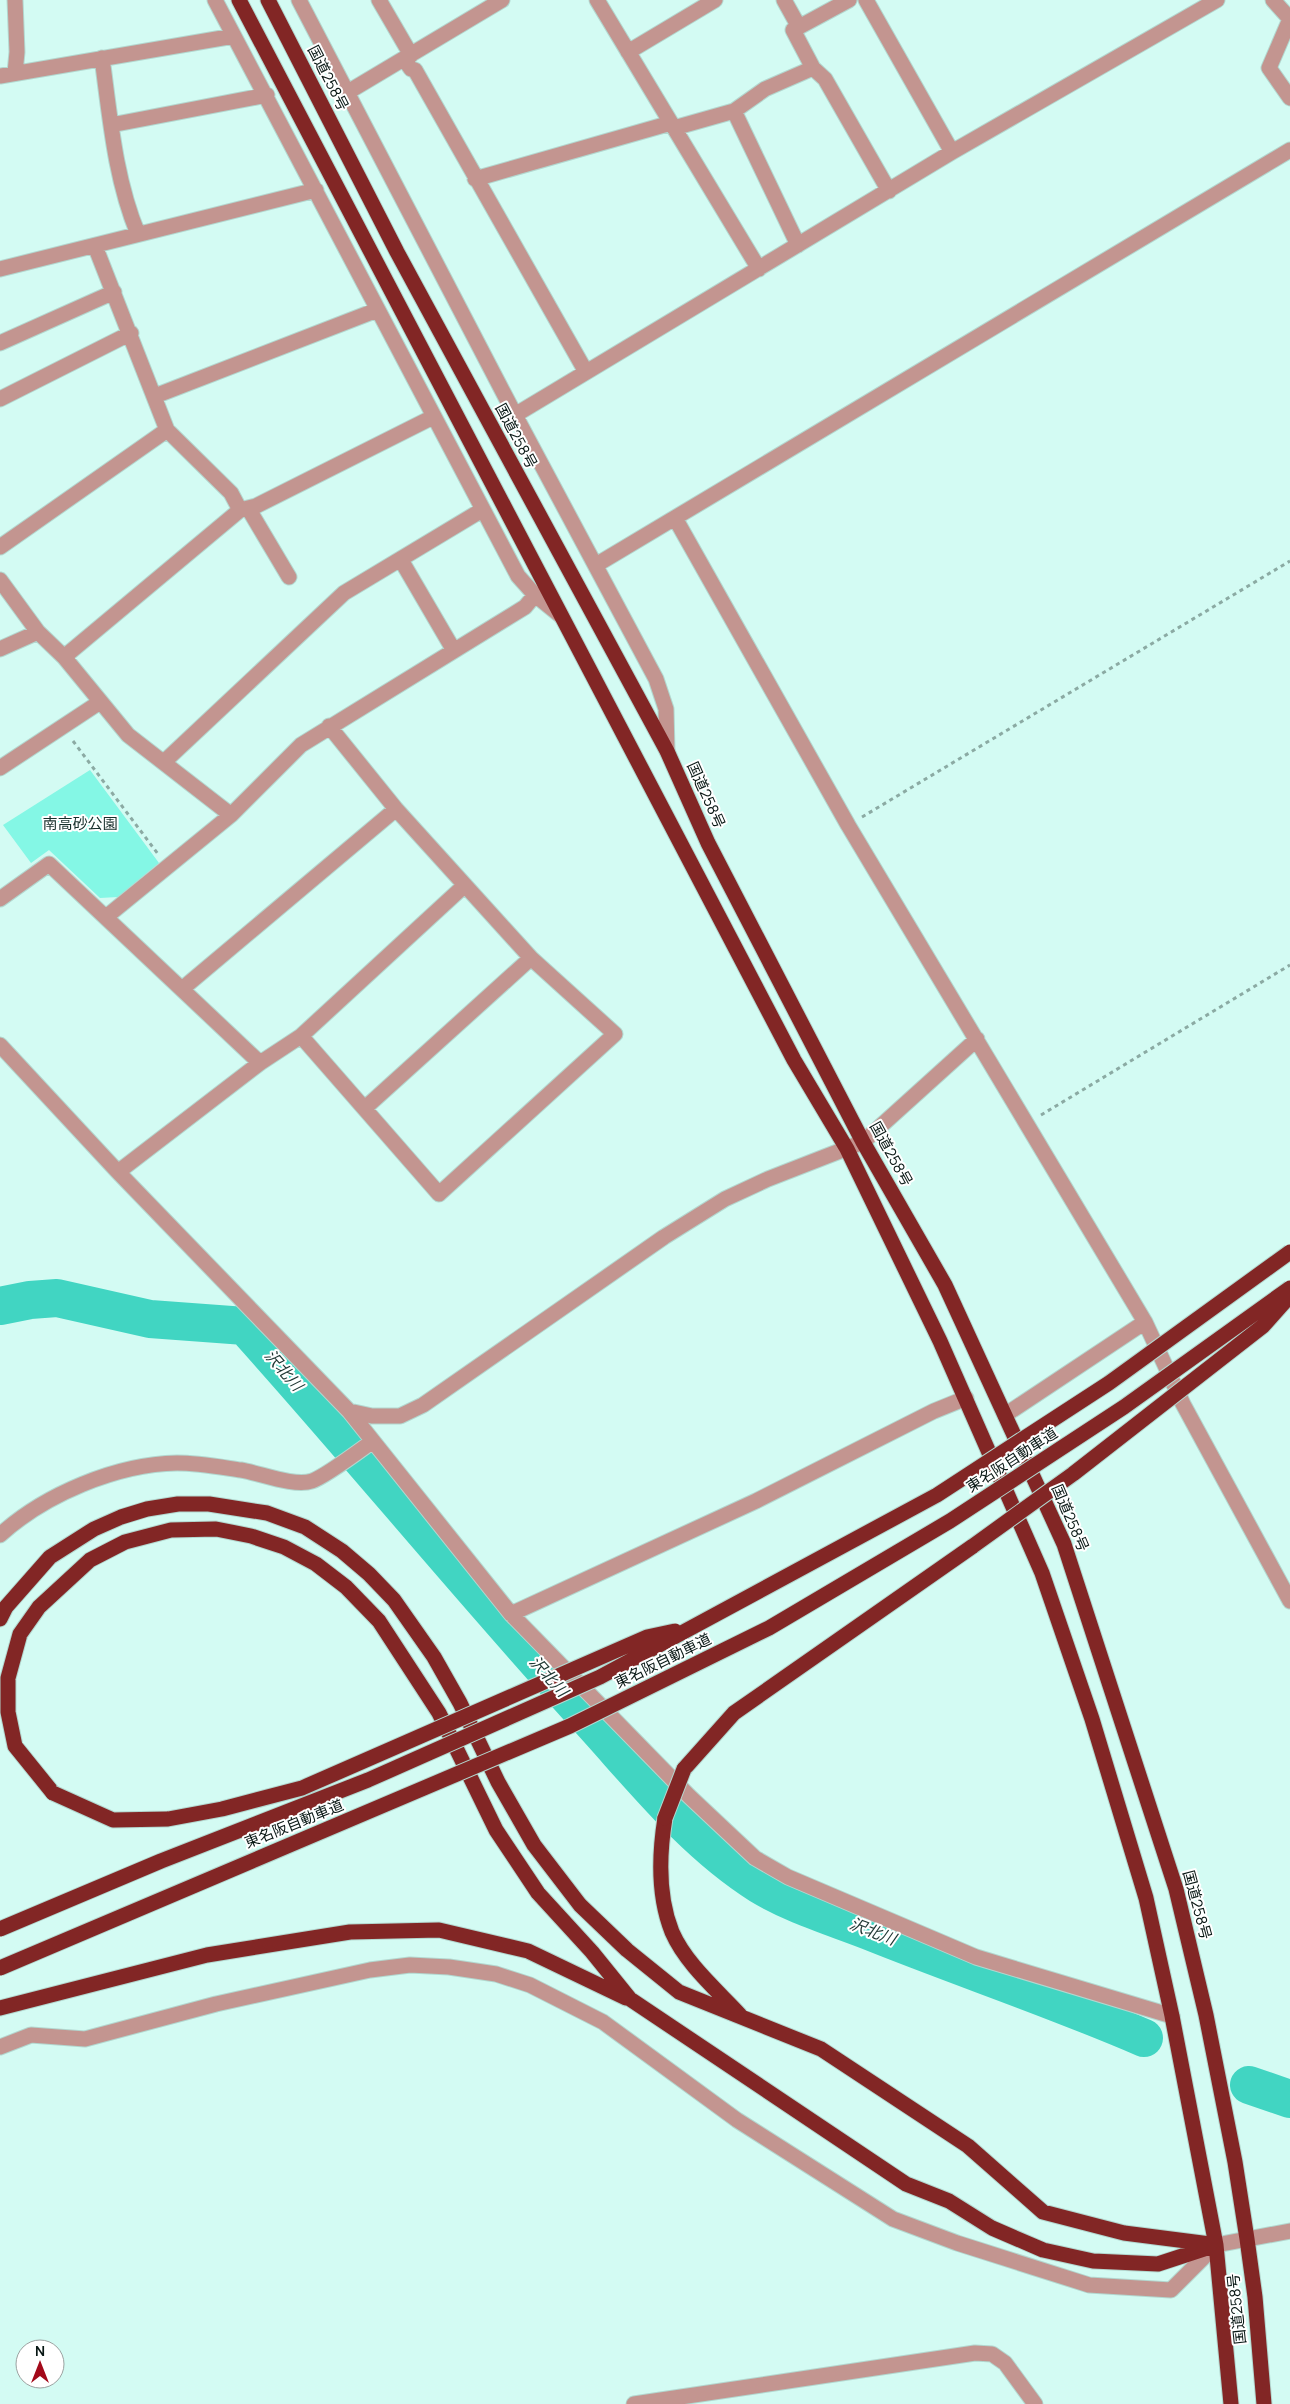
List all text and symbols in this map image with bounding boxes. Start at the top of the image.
street label: 国道258号 [303,41,354,114]
street label: 国道258号 [491,400,542,472]
street label: 国道258号 [682,758,730,831]
park label: 南高砂公園 [42,813,118,834]
street label: 国道258号 [865,1118,918,1190]
water label: 沢北川 [260,1345,309,1397]
street label: 東名阪自動車道 [962,1422,1061,1497]
street label: 国道258号 [1047,1481,1094,1555]
street label: 東名阪自動車道 [611,1628,715,1693]
water label: 沢北川 [525,1651,575,1703]
street label: 東名阪自動車道 [241,1794,346,1853]
street label: 国道258号 [1178,1868,1217,1942]
water label: 沢北川 [847,1912,901,1951]
street label: 国道258号 [1222,2273,1251,2345]
north arrow [15,2339,65,2389]
text: N [35,2341,45,2360]

